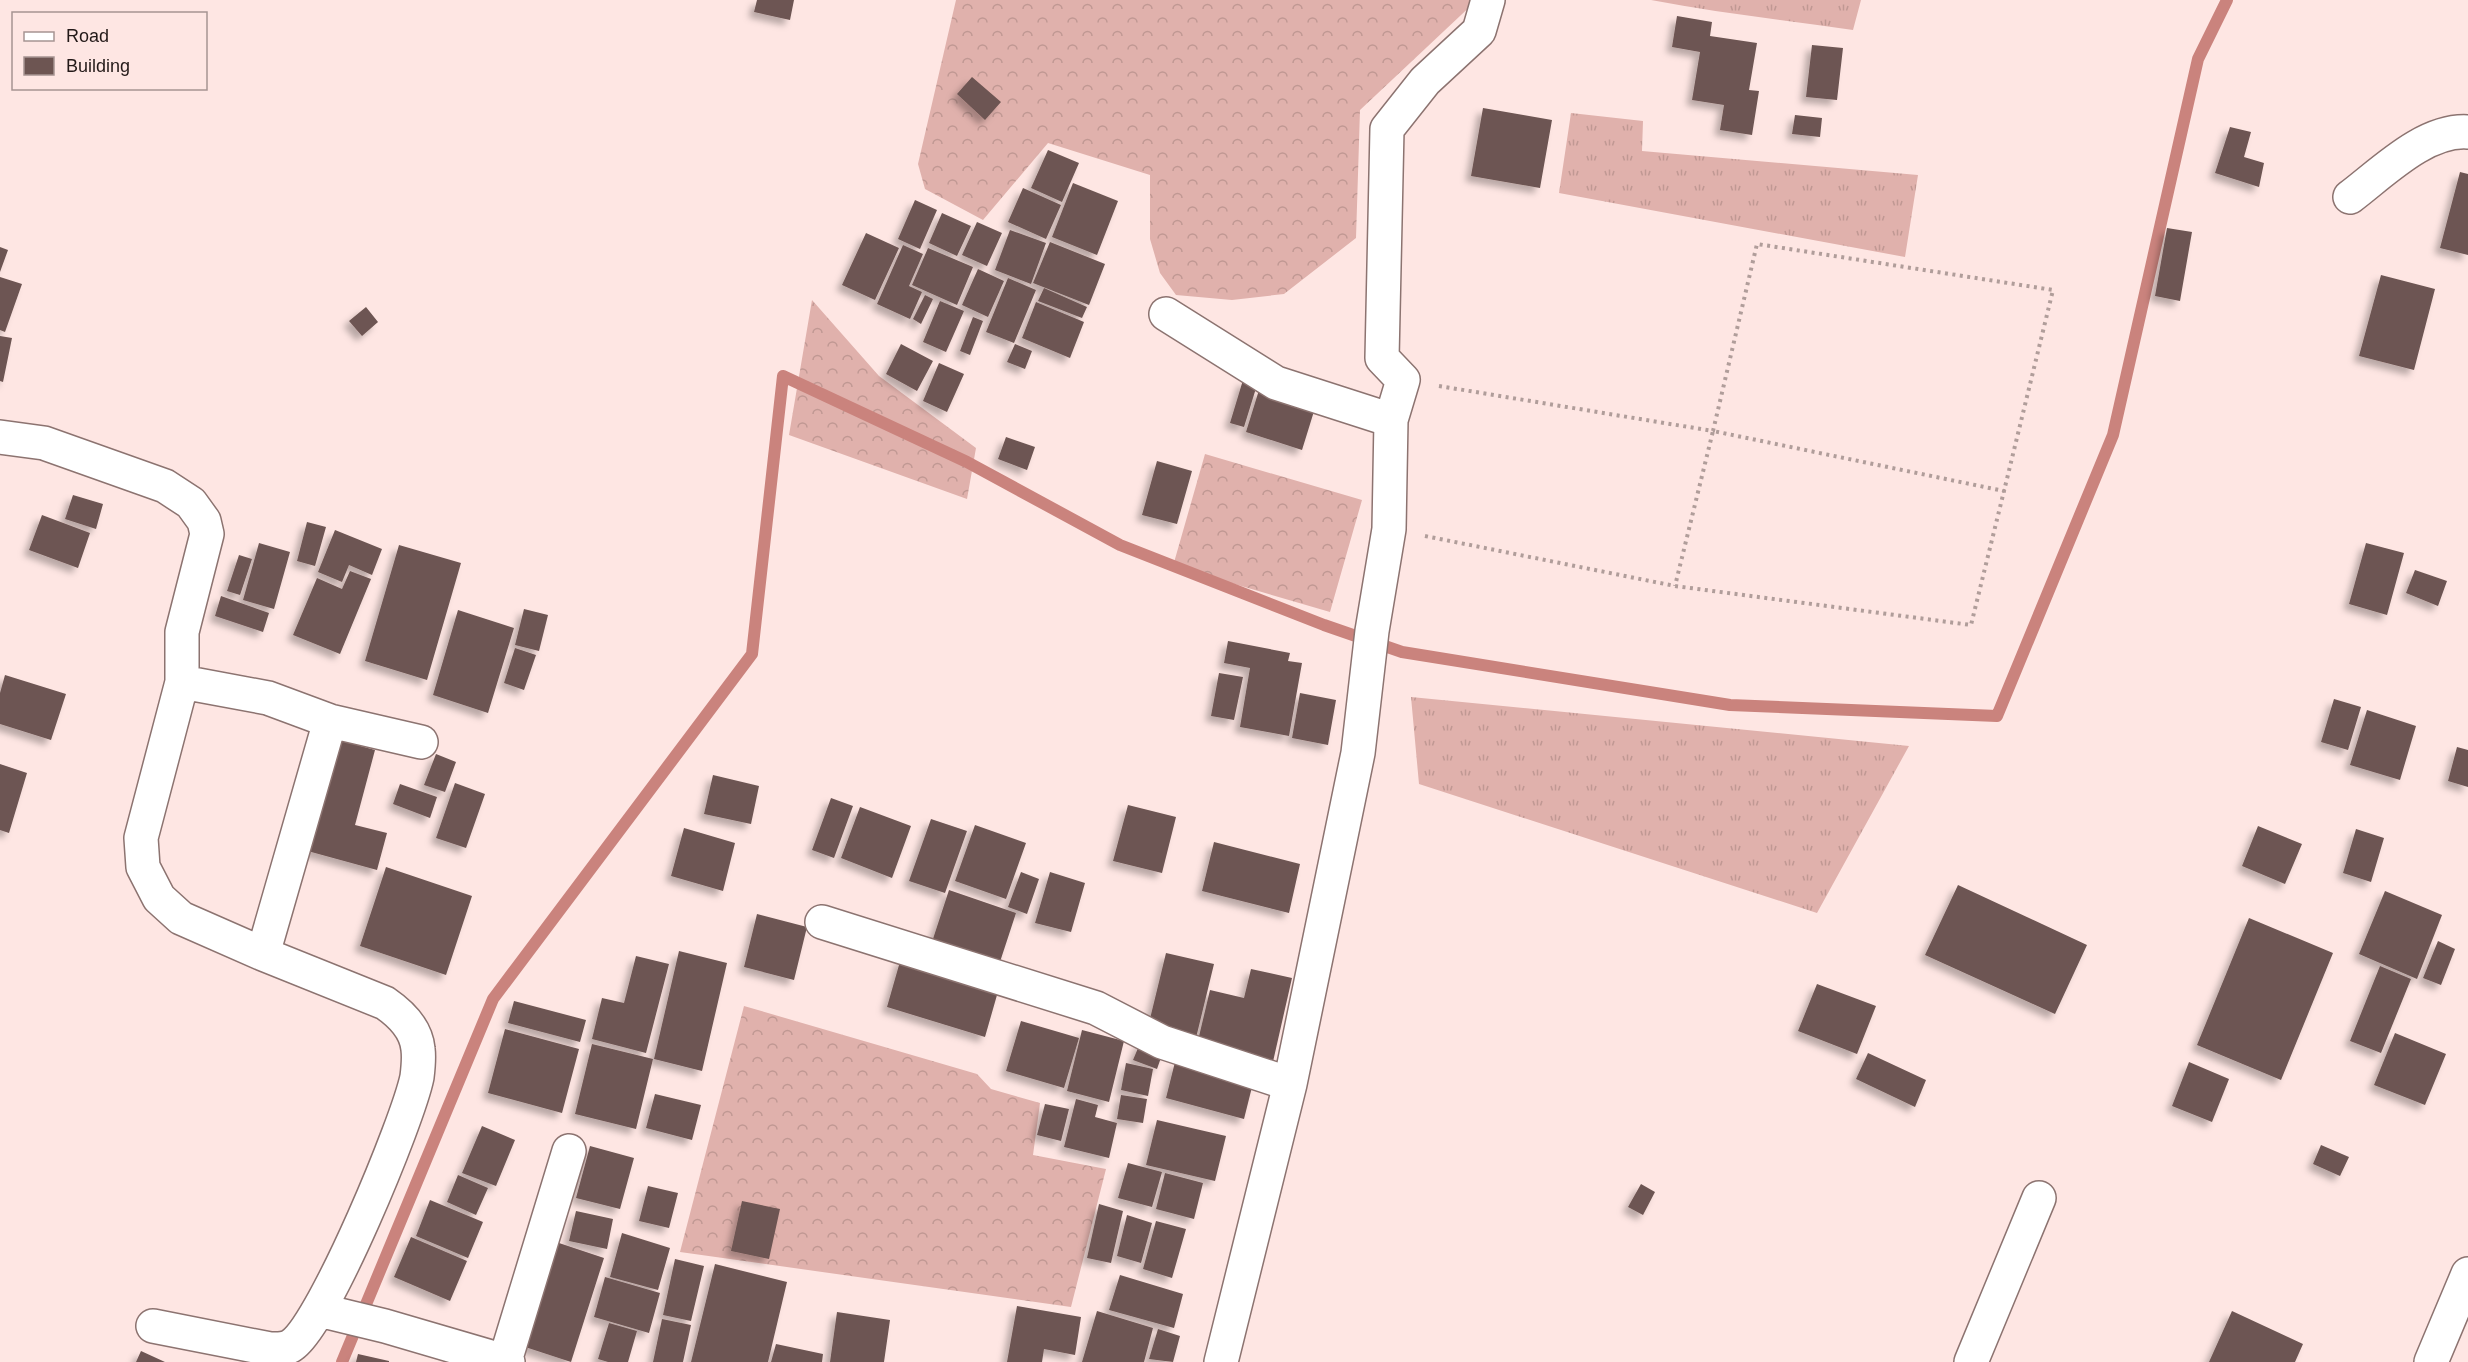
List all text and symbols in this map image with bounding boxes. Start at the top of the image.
legend [12,12,207,90]
text: Road [66,26,109,46]
text: Building [66,56,130,76]

